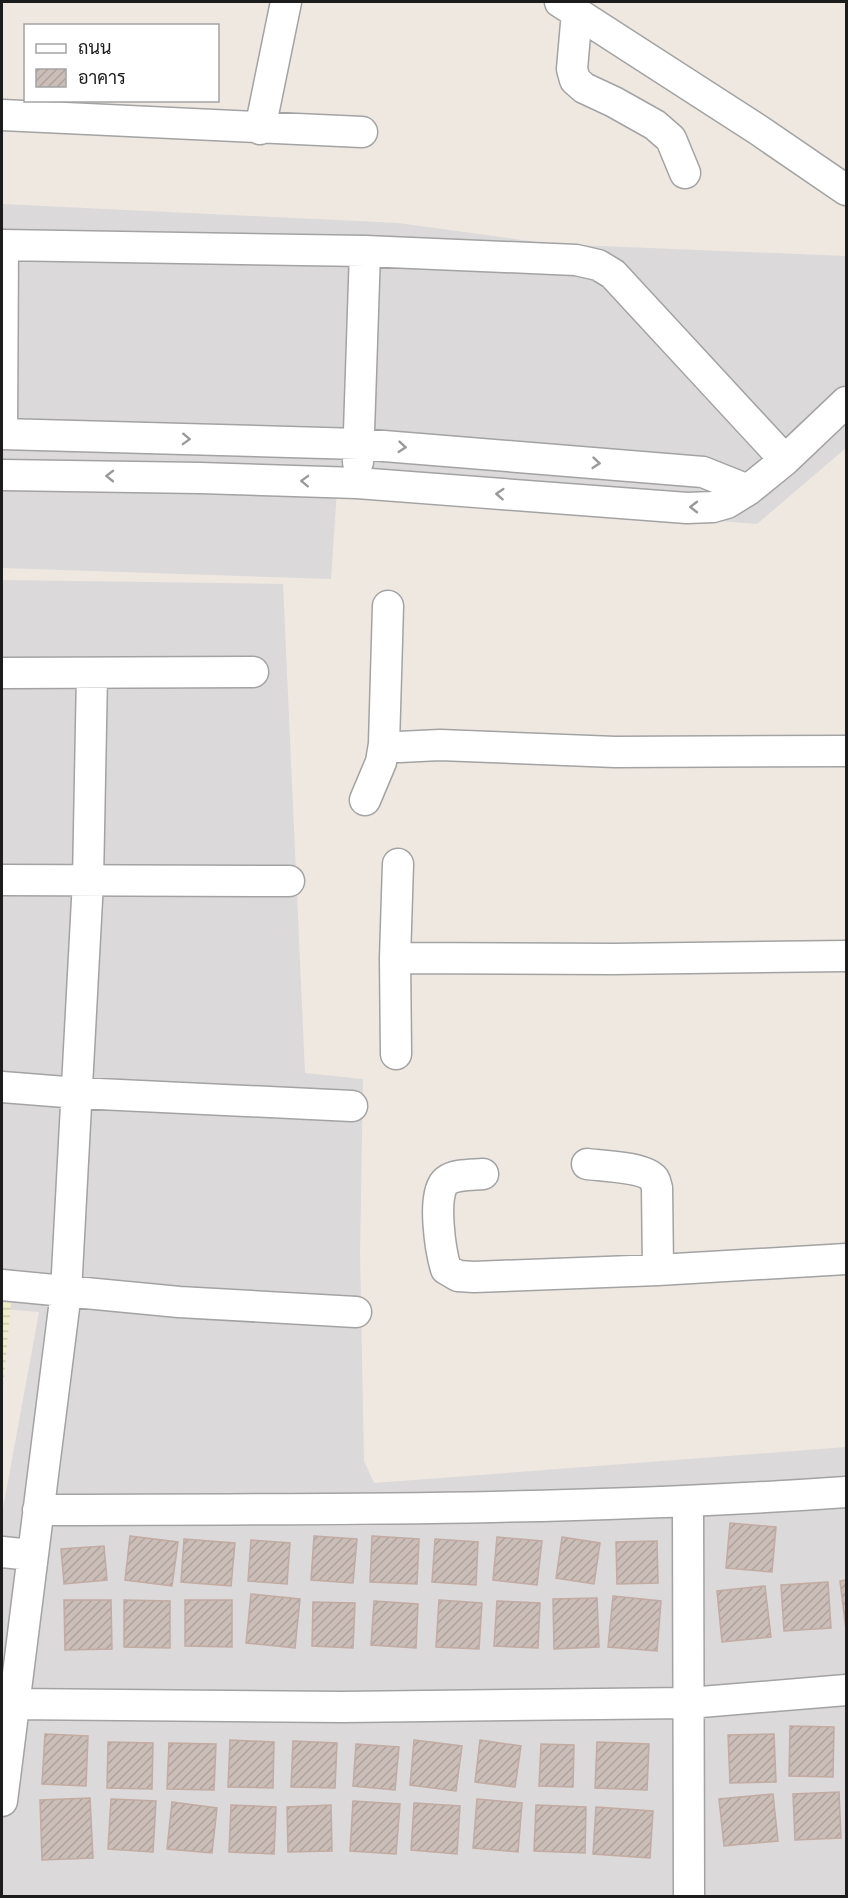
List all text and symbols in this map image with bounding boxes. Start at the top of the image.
legend [24,24,219,102]
text: ถนน [78,37,111,58]
text: อาคาร [78,67,126,88]
one-way arrow [181,433,190,445]
one-way arrow [397,440,406,453]
one-way arrow [592,456,601,469]
one-way arrow [106,470,115,482]
one-way arrow [301,475,310,488]
one-way arrow [495,488,504,501]
one-way arrow [690,501,699,513]

